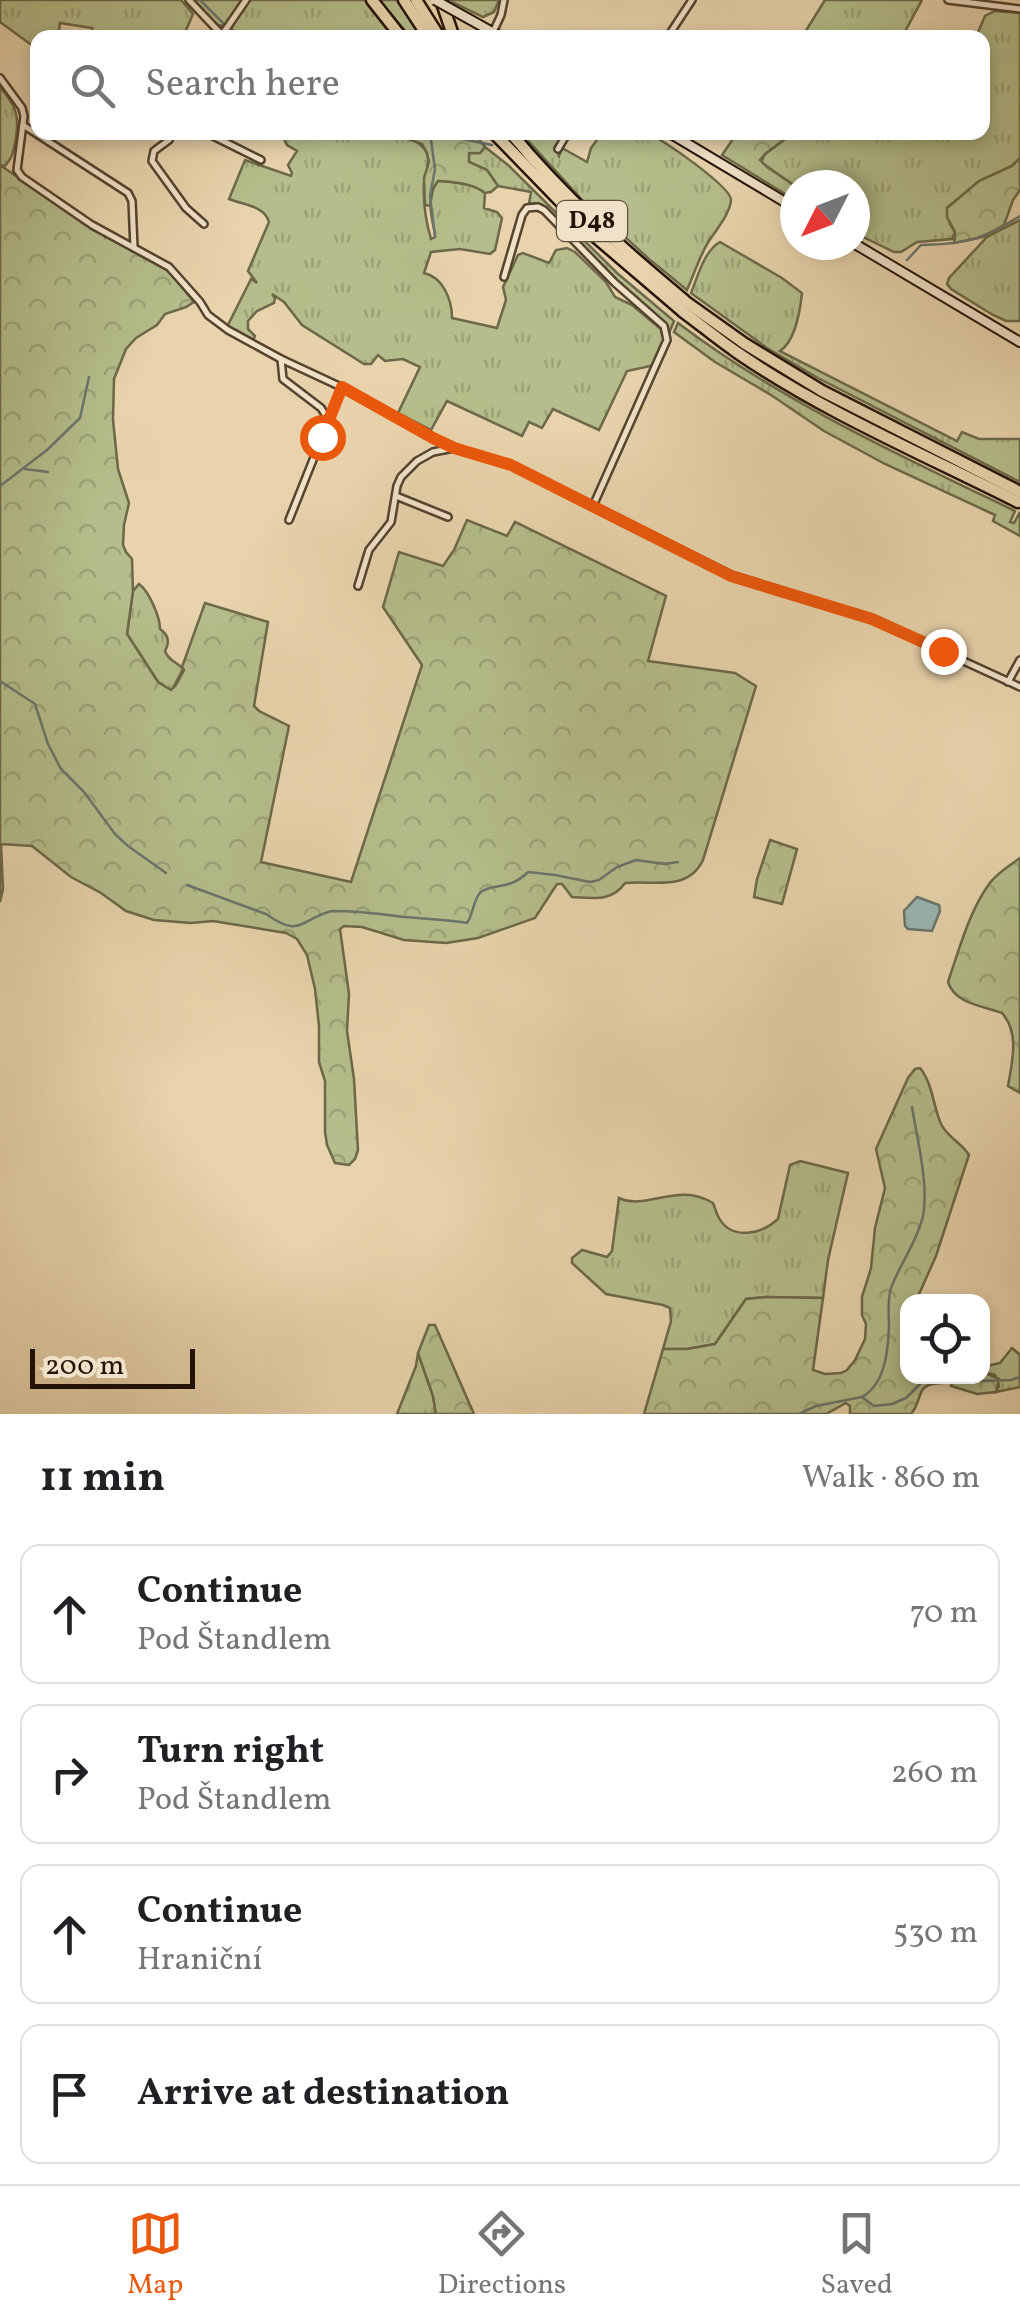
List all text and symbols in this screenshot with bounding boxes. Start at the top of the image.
search box [30,30,990,140]
icon: search [65,58,120,113]
text: Search here [145,59,340,112]
north arrow [780,170,870,260]
road number: D48 [557,201,627,241]
route start [300,415,346,461]
route end [921,629,967,675]
map controls [900,1294,990,1384]
button: locate [900,1294,990,1384]
scale bar [30,1344,195,1388]
text: 200 m [45,1347,124,1386]
text: 11 min [40,1450,165,1509]
text: Walk · 860 m [802,1457,980,1501]
text: Continue [137,1566,302,1619]
icon: ahead [42,1587,97,1642]
text: 70 m [910,1592,978,1636]
text: Pod Štandlem [137,1619,331,1663]
text: Turn right [137,1726,324,1779]
icon: right [42,1747,97,1802]
text: 260 m [891,1752,978,1796]
text: Pod Štandlem [137,1779,331,1823]
text: Continue [137,1886,302,1939]
icon: ahead [42,1907,97,1962]
text: 530 m [893,1912,978,1956]
text: Hraniční [137,1939,262,1983]
icon: arrive [42,2067,97,2122]
text: Arrive at destination [137,2068,510,2121]
tab: Map [127,2206,183,2305]
tab: Directions [438,2206,566,2305]
tab: Saved [821,2206,893,2305]

